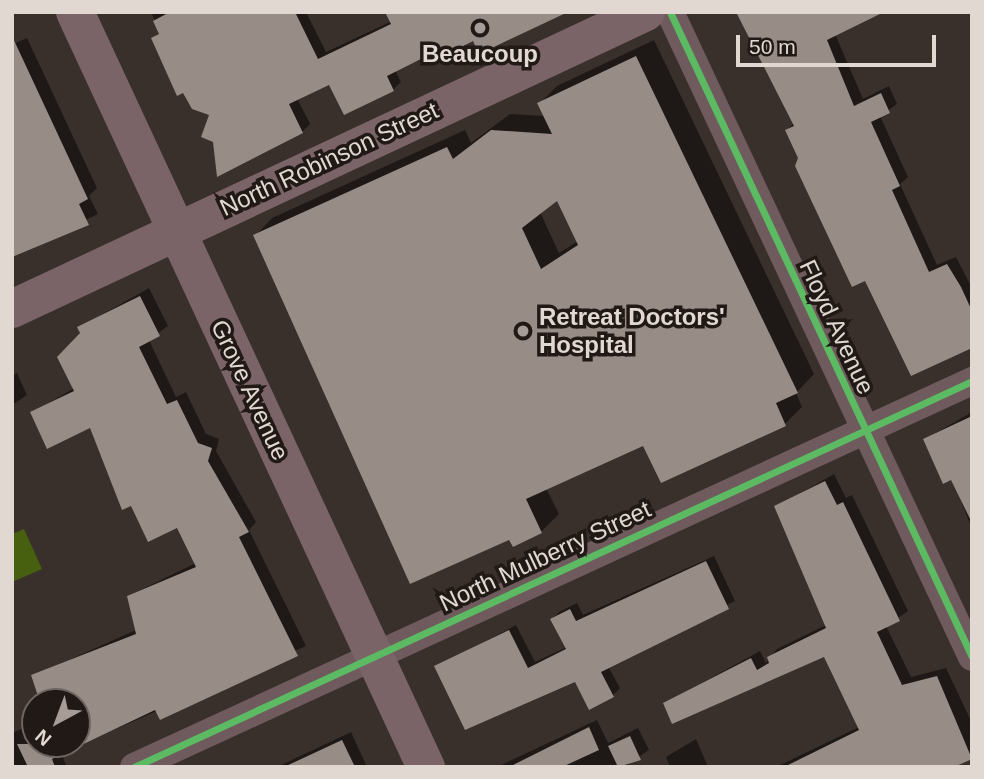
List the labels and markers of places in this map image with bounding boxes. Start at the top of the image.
marker: Beaucoup [472,20,488,36]
place label: Beaucoup [422,40,538,68]
place label: Retreat Doctors' Hospital [539,303,725,359]
marker: Retreat Doctors' Hospital [513,321,533,341]

